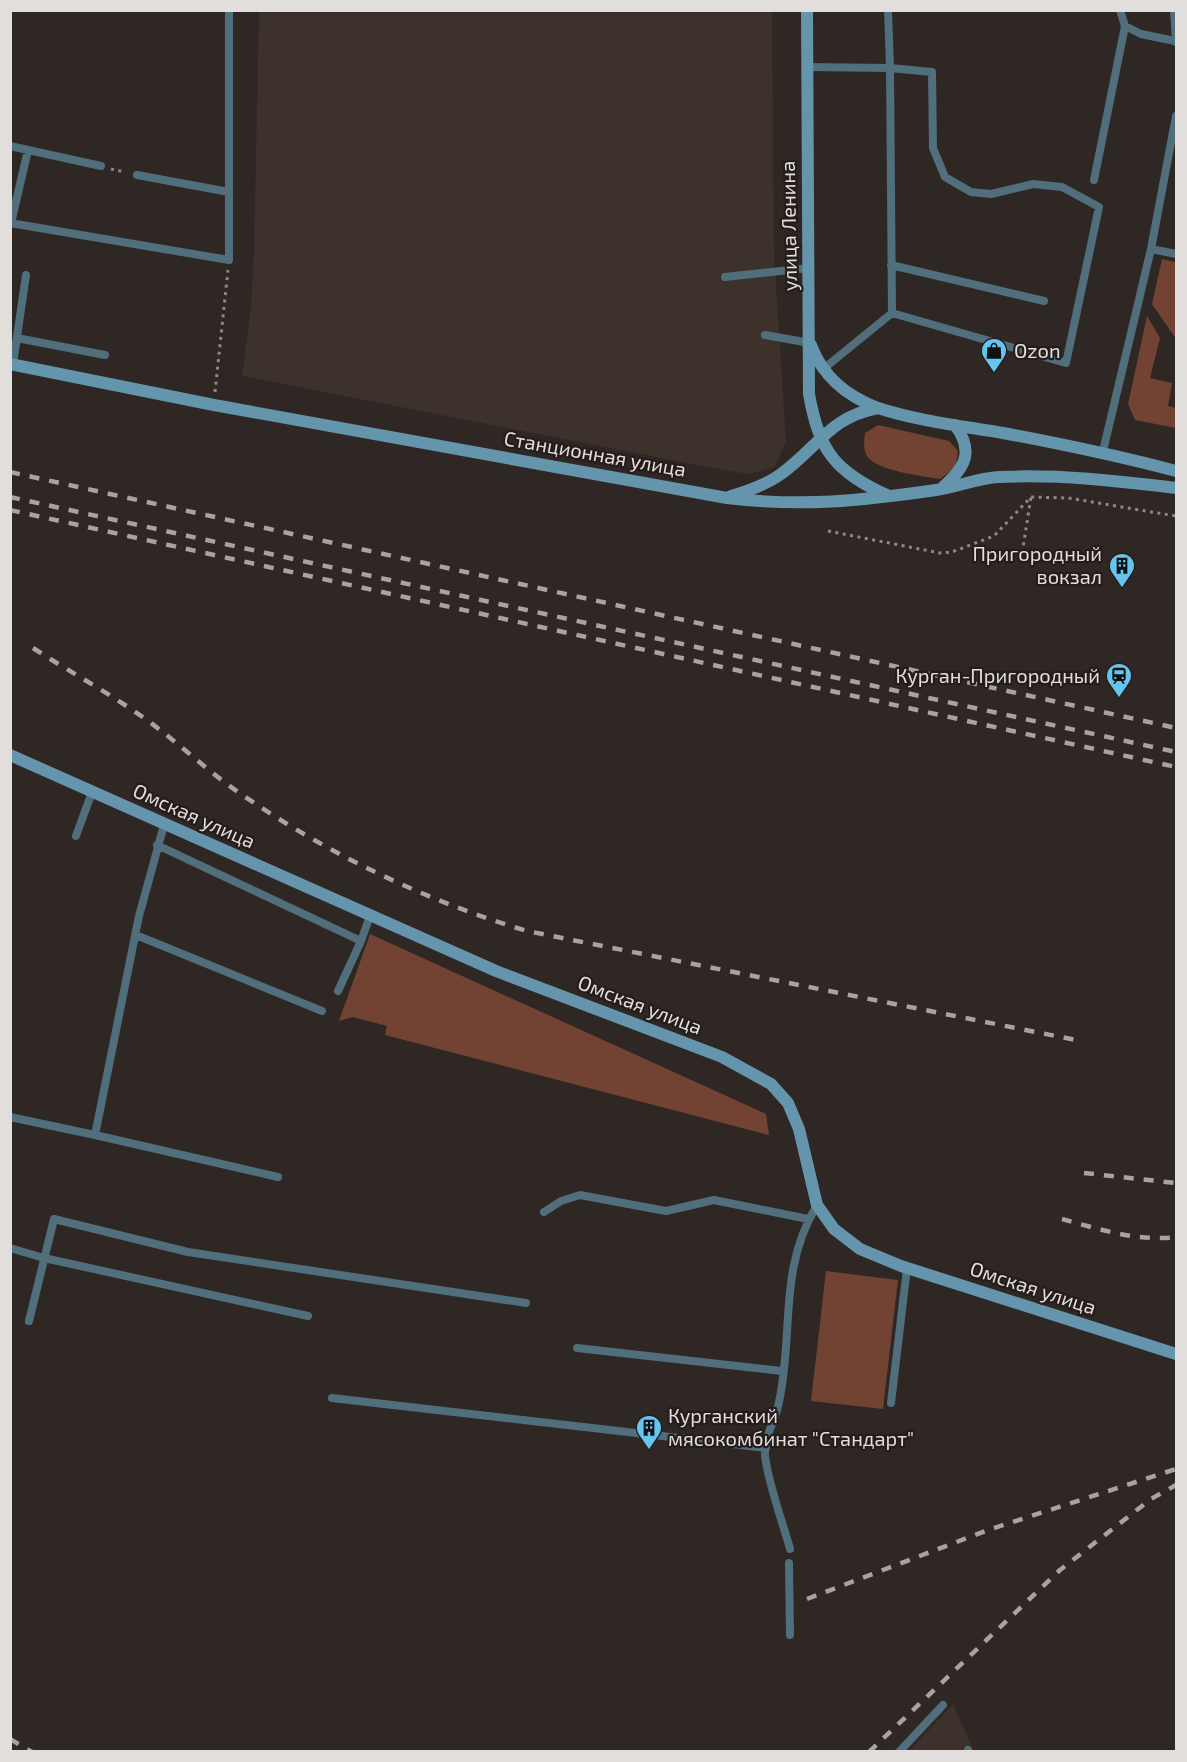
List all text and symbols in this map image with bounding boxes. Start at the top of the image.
street label: улица Ленина [775,161,802,291]
shop icon: Ozon [979,336,1009,374]
place label: Ozon [1014,338,1061,362]
street label: Станционная улица [502,425,688,482]
place label: Пригородный вокзал [972,541,1102,588]
building icon: Пригородный вокзал [1107,551,1137,589]
station icon: Курган-Пригородный [1104,661,1134,699]
place label: Курган-Пригородный [895,663,1100,688]
street label: Омская улица [129,777,259,854]
street label: Омская улица [575,969,706,1040]
street label: Омская улица [967,1255,1099,1320]
place label: Курганский мясокомбинат "Стандарт" [668,1403,914,1450]
building icon: Курганский мясокомбинат "Стандарт" [634,1413,664,1451]

